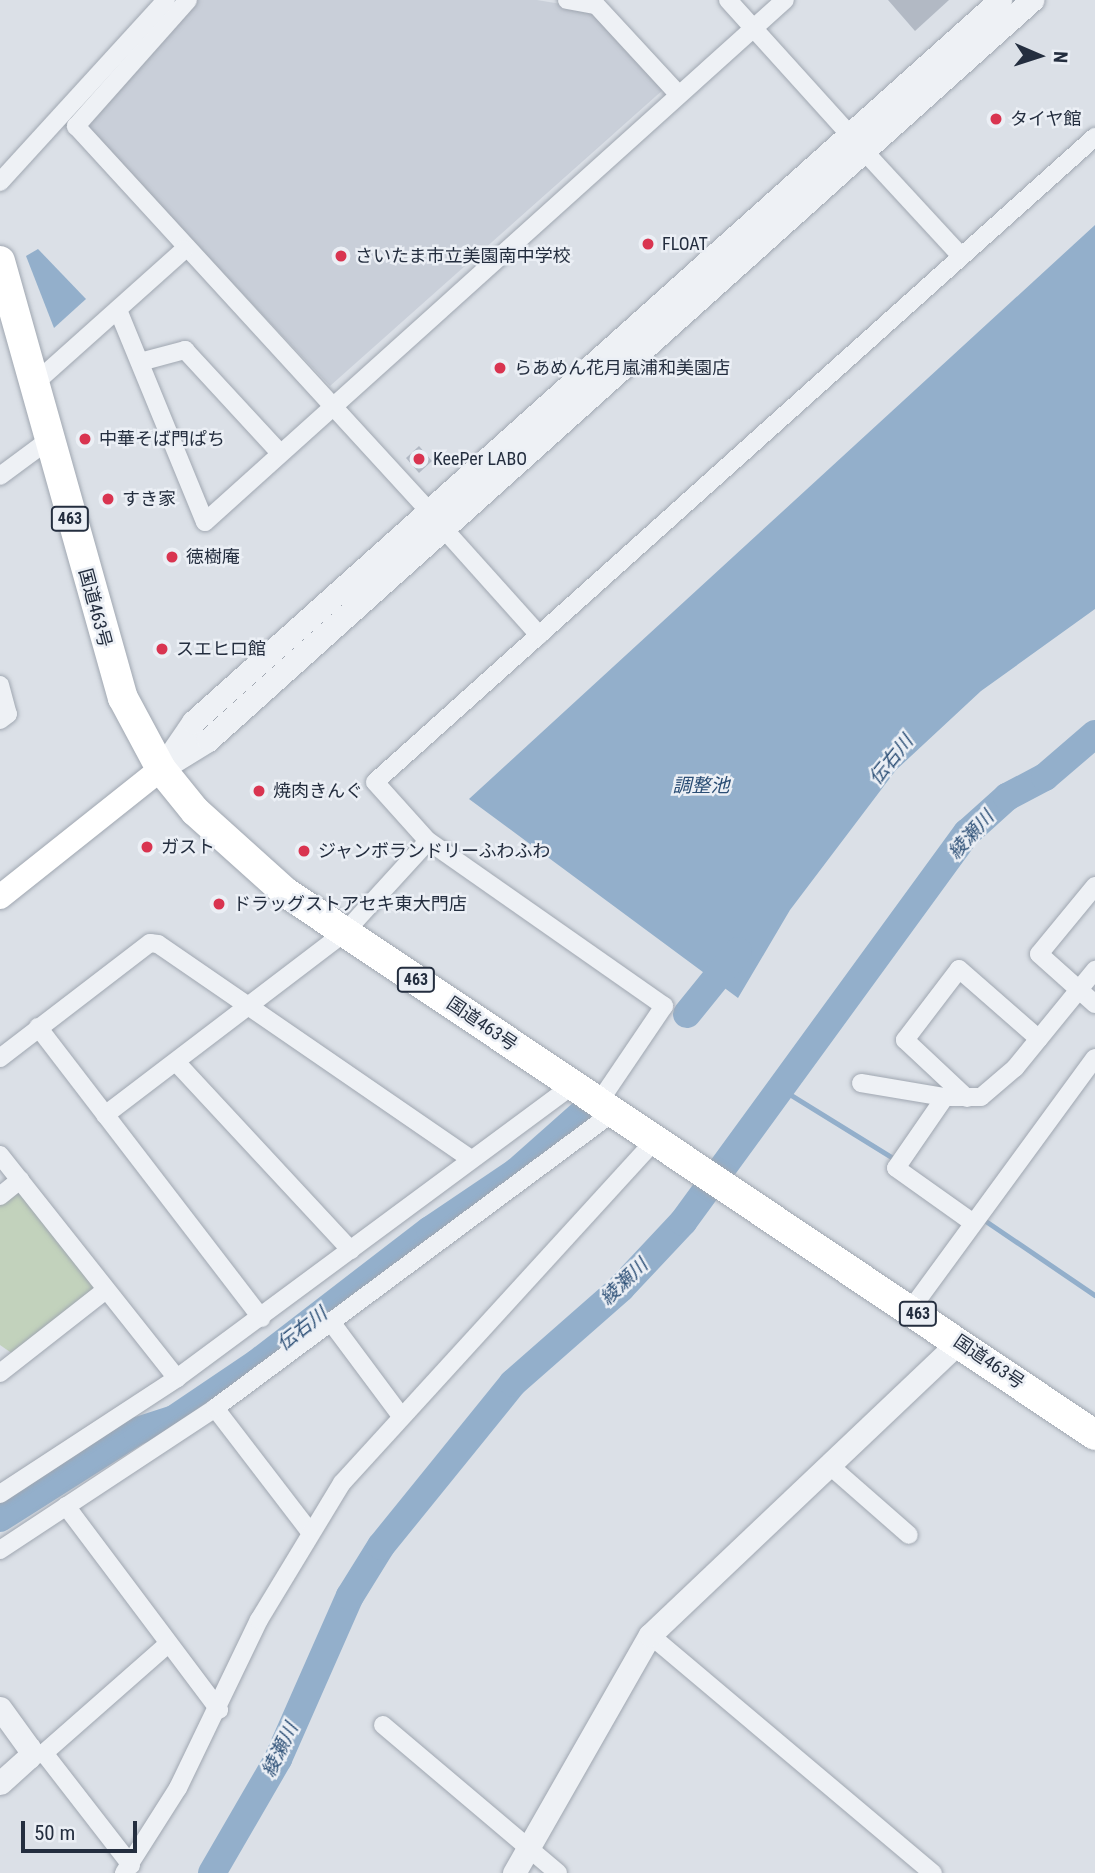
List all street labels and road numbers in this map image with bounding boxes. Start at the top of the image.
road number: 463 [51,506,89,532]
street label: 国道463号 [74,566,116,650]
road number: 463 [397,968,435,992]
street label: 国道463号 [443,992,521,1056]
road number: 463 [899,1302,937,1326]
street label: 国道463号 [950,1330,1028,1394]

